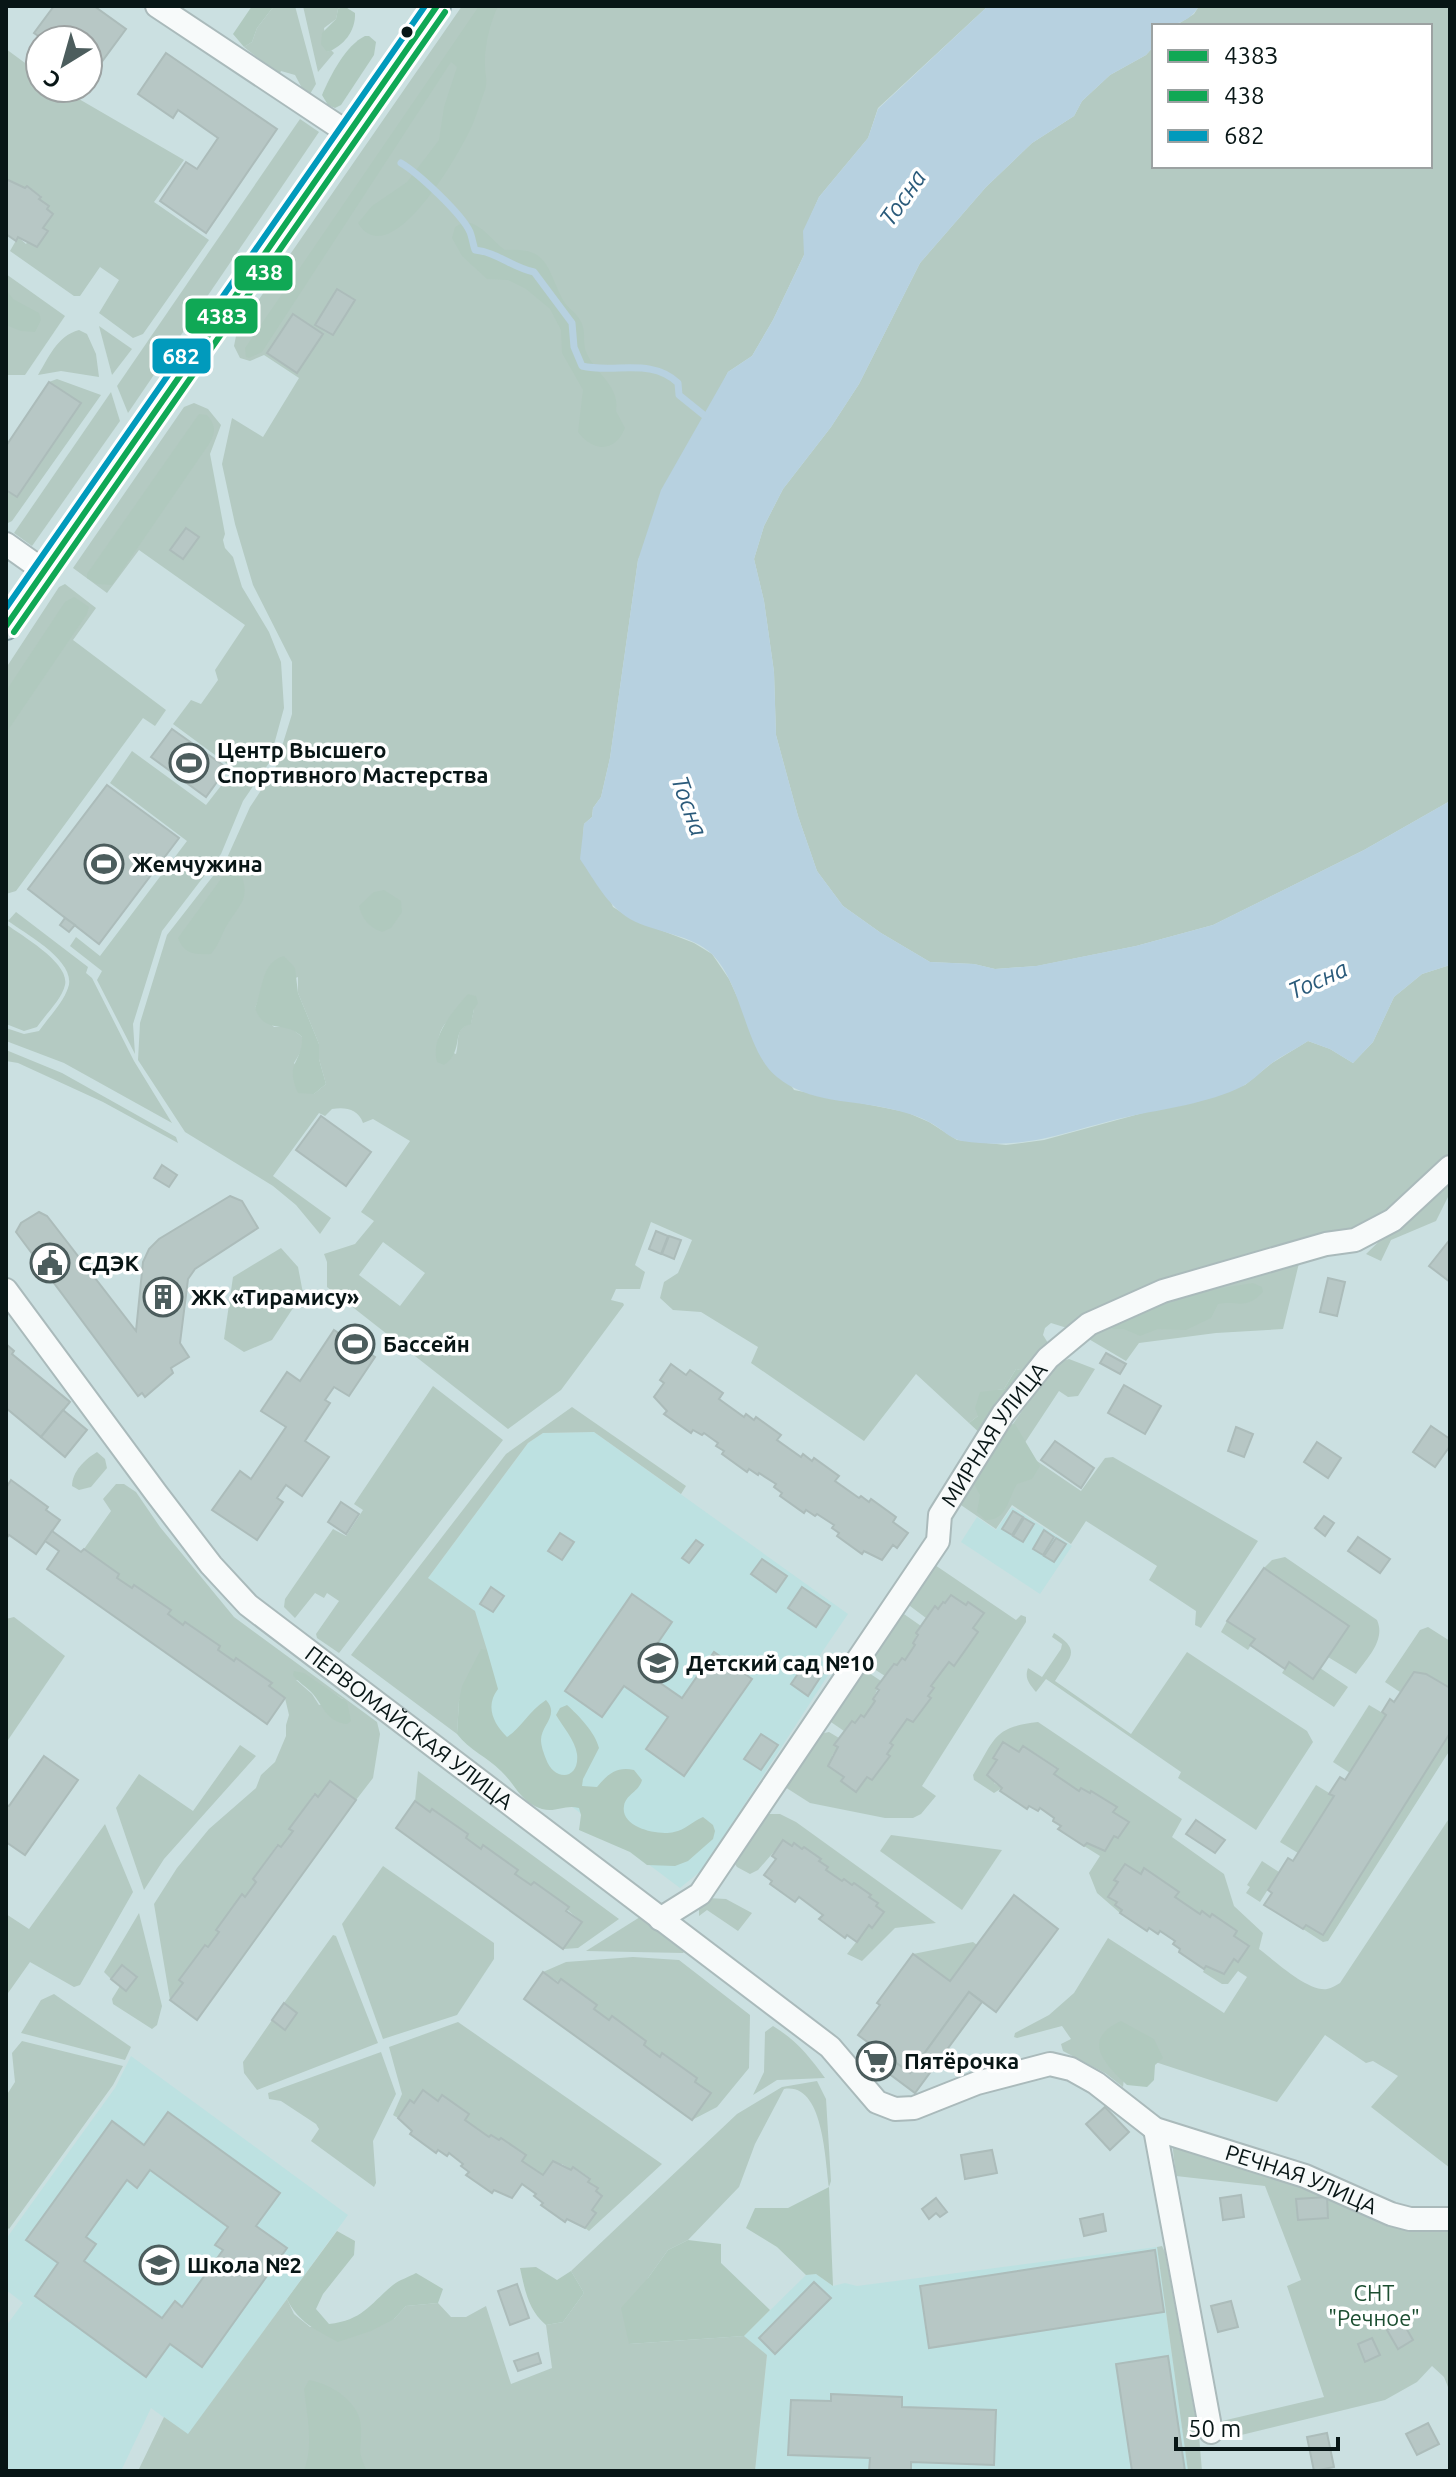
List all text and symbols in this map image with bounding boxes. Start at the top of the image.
north arrow [24,24,104,104]
unlabelled marker [399,24,415,40]
legend [1152,24,1432,168]
text: 438З [1224,42,1278,69]
text: С [39,66,65,95]
text: 438 [1224,82,1265,109]
text: 682 [1224,122,1265,149]
water label: Тосна [874,165,931,231]
line badge: 438 [233,254,294,292]
text: 438 [245,259,283,284]
line badge: 438З [184,297,259,335]
text: 438З [197,303,247,328]
line badge: 682 [151,337,212,375]
text: 682 [162,343,200,368]
place label: Центр Высшего Спортивного Мастерства [217,737,489,787]
sports icon: Центр Высшего Спортивного Мастерства [168,742,210,784]
water label: Тосна [666,772,713,840]
sports icon: Жемчужина [83,843,125,885]
place label: Жемчужина [132,851,263,876]
water label: Тосна [1284,955,1352,1004]
public building icon: СДЭК [29,1242,71,1284]
place label: СДЭК [78,1250,139,1275]
building icon: ЖК «Тирамису» [142,1276,184,1318]
place label: ЖК «Тирамису» [191,1284,359,1309]
sports icon: Бассейн [334,1323,376,1365]
place label: Бассейн [383,1331,470,1356]
street label: МИРНАЯ УЛИЦА [936,1357,1052,1511]
street label: ПЕРВОМАЙСКАЯ УЛИЦА [301,1640,519,1814]
school or university icon: Детский сад №10 [637,1642,679,1684]
place label: Детский сад №10 [686,1650,874,1675]
supermarket icon: Пятёрочка [855,2040,897,2082]
place label: Пятёрочка [904,2048,1019,2073]
street label: РЕЧНАЯ УЛИЦА [1223,2139,1382,2219]
school or university icon: Школа №2 [138,2244,180,2286]
place label: Школа №2 [187,2252,302,2277]
park label: СНТ "Речное" [1328,2280,1420,2330]
scale bar [1176,2401,1338,2451]
text: 50 m [1188,2415,1241,2442]

